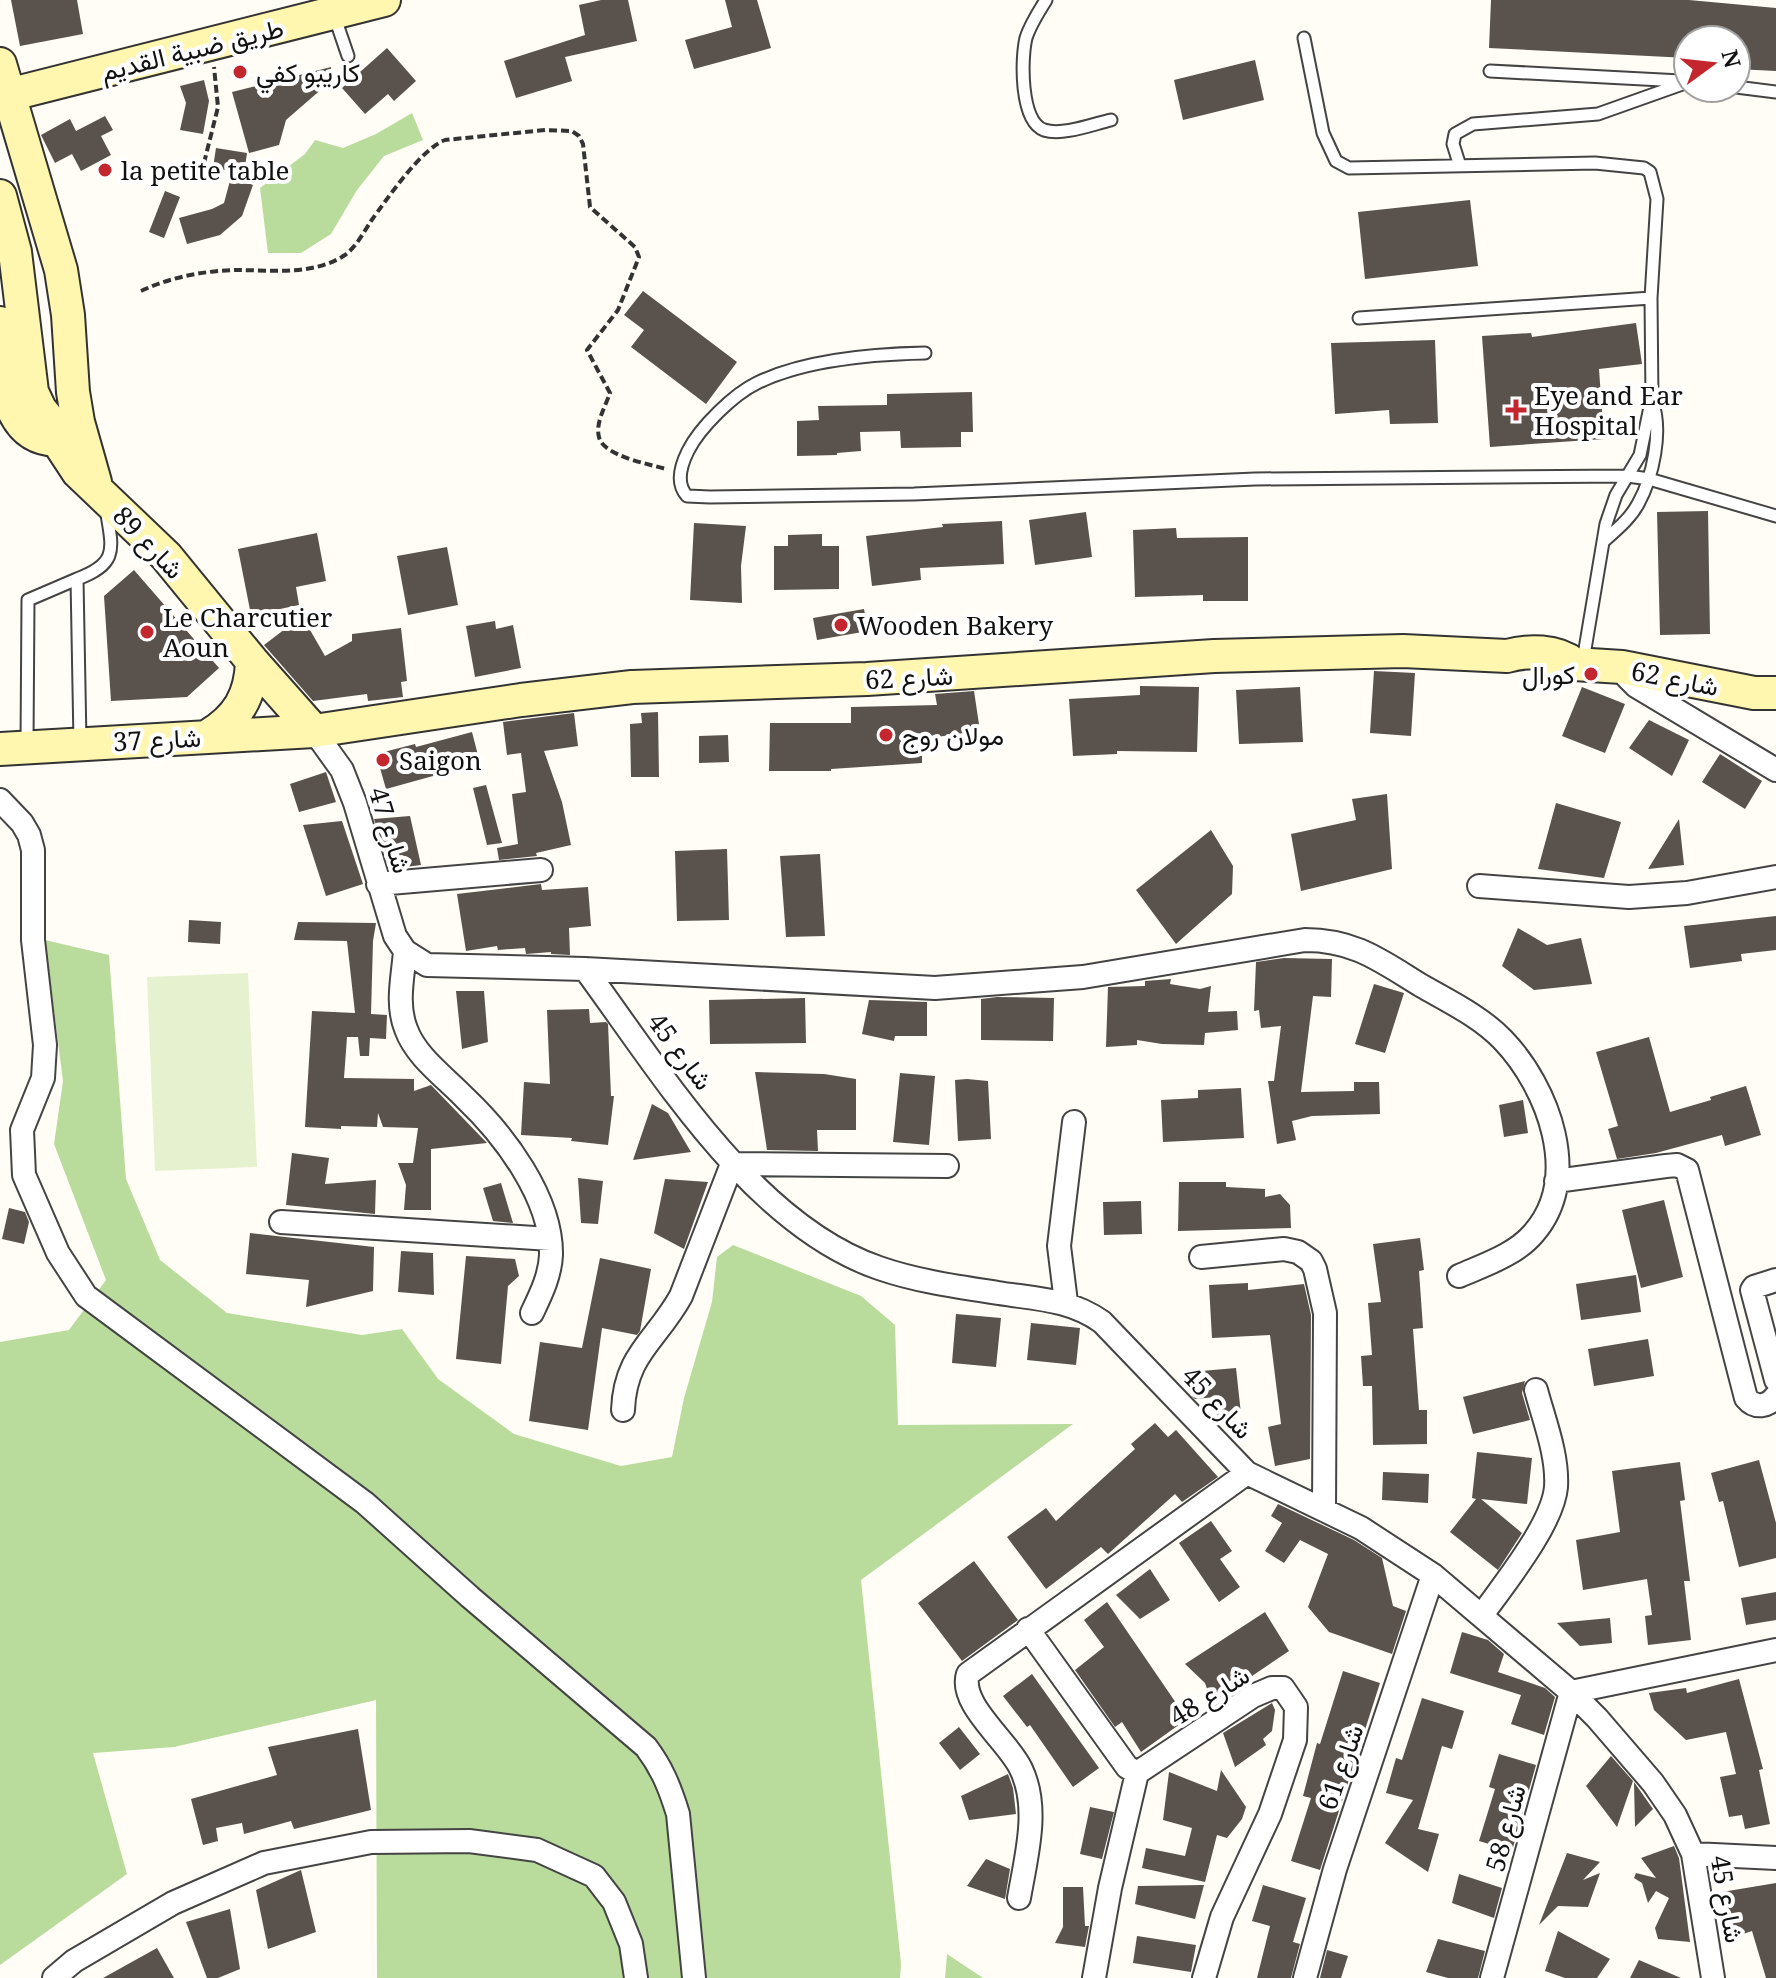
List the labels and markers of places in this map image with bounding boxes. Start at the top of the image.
place label: كاريبو كفي [256,54,360,94]
marker: كاريبو كفي [231,63,249,81]
place label: la petite table [121,152,289,188]
marker: la petite table [96,161,114,179]
place label: Eye and Ear Hospital [1534,377,1683,443]
marker: Eye and Ear Hospital [1505,399,1527,421]
place label: Le Charcutier Aoun [163,599,332,665]
place label: Wooden Bakery [857,607,1054,643]
marker: Wooden Bakery [832,616,850,634]
marker: Le Charcutier Aoun [138,623,156,641]
place label: كورال [1522,656,1575,692]
marker: كورال [1582,665,1600,683]
place label: مولان روج [902,717,1004,754]
marker: مولان روج [877,726,895,744]
place label: Saigon [399,742,482,778]
marker: Saigon [374,751,392,769]

